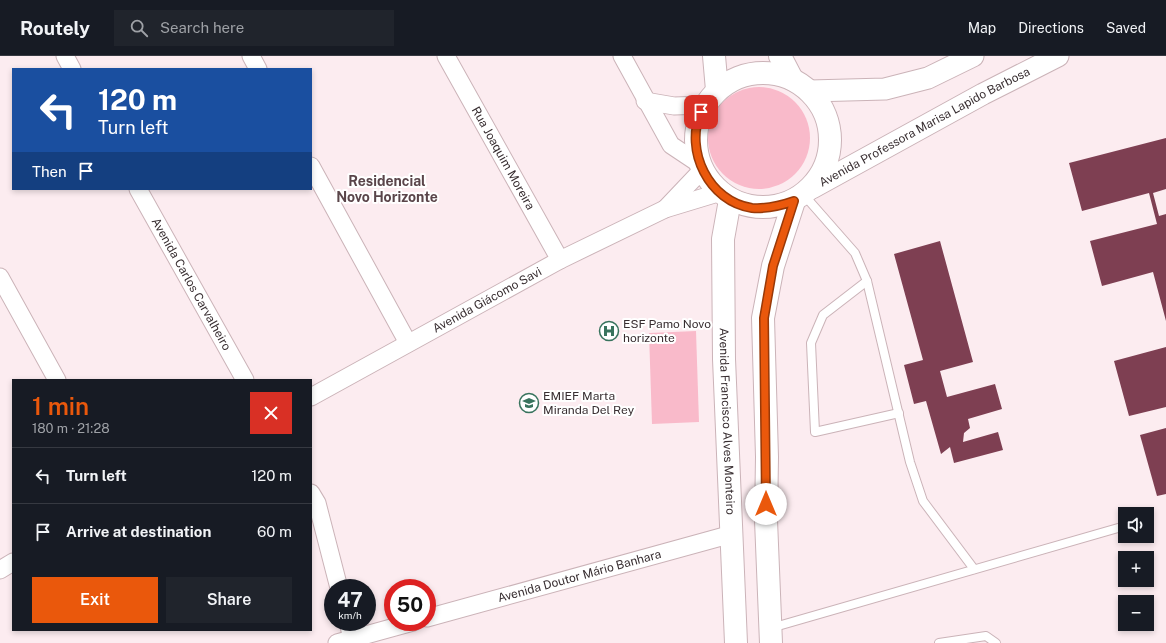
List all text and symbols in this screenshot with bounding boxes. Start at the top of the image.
search box [114,10,394,46]
text: Routely [20,17,90,39]
icon: search [128,17,150,39]
text: Search here [160,19,244,36]
text: Map [968,20,996,36]
text: Directions [1018,20,1084,36]
text: Saved [1106,20,1146,36]
street label: Avenida Professora Marisa Lapido Barbosa [817,64,1032,190]
text: 120 m [98,83,177,116]
icon: left [32,84,84,136]
pin [684,95,718,129]
icon: arrive [690,101,712,123]
street label: Rua Joaquim Moreira [469,104,538,212]
text: Turn left [98,117,168,138]
icon: arrive [75,160,97,182]
text: Then [32,163,67,180]
district label: Residencial Novo Horizonte [336,173,438,205]
street label: Avenida Carlos Carvalheiro [149,215,234,353]
street label: Avenida Giácomo Savi [430,264,544,336]
place label: ESF Pamo Novo horizonte [623,317,711,345]
hospital icon: ESF Pamo Novo horizonte [598,320,620,342]
street label: Avenida Francisco Alves Monteiro [717,328,738,515]
place label: EMIEF Marta Miranda Del Rey [543,389,635,417]
text: 1 min [32,392,89,420]
button: close [250,392,292,434]
school or university icon: EMIEF Marta Miranda Del Rey [518,392,540,414]
text: 180 m · 21:28 [32,421,110,436]
icon: left [32,465,54,487]
text: Turn left [66,467,127,484]
text: 120 m [251,467,292,484]
position arrow [745,483,787,525]
map controls [1118,507,1154,631]
button: sound [1118,507,1154,543]
icon: arrive [32,521,54,543]
text: Arrive at destination [66,523,211,540]
text: 60 m [257,523,292,540]
street label: Avenida Doutor Mário Banhara [496,547,663,605]
button: + [1118,551,1154,587]
button: Exit [32,577,158,623]
button: Share [166,577,292,623]
speed limit sign: 50 [384,579,436,631]
text: 47 [337,588,363,612]
button: − [1118,595,1154,631]
text: km/h [338,609,362,621]

